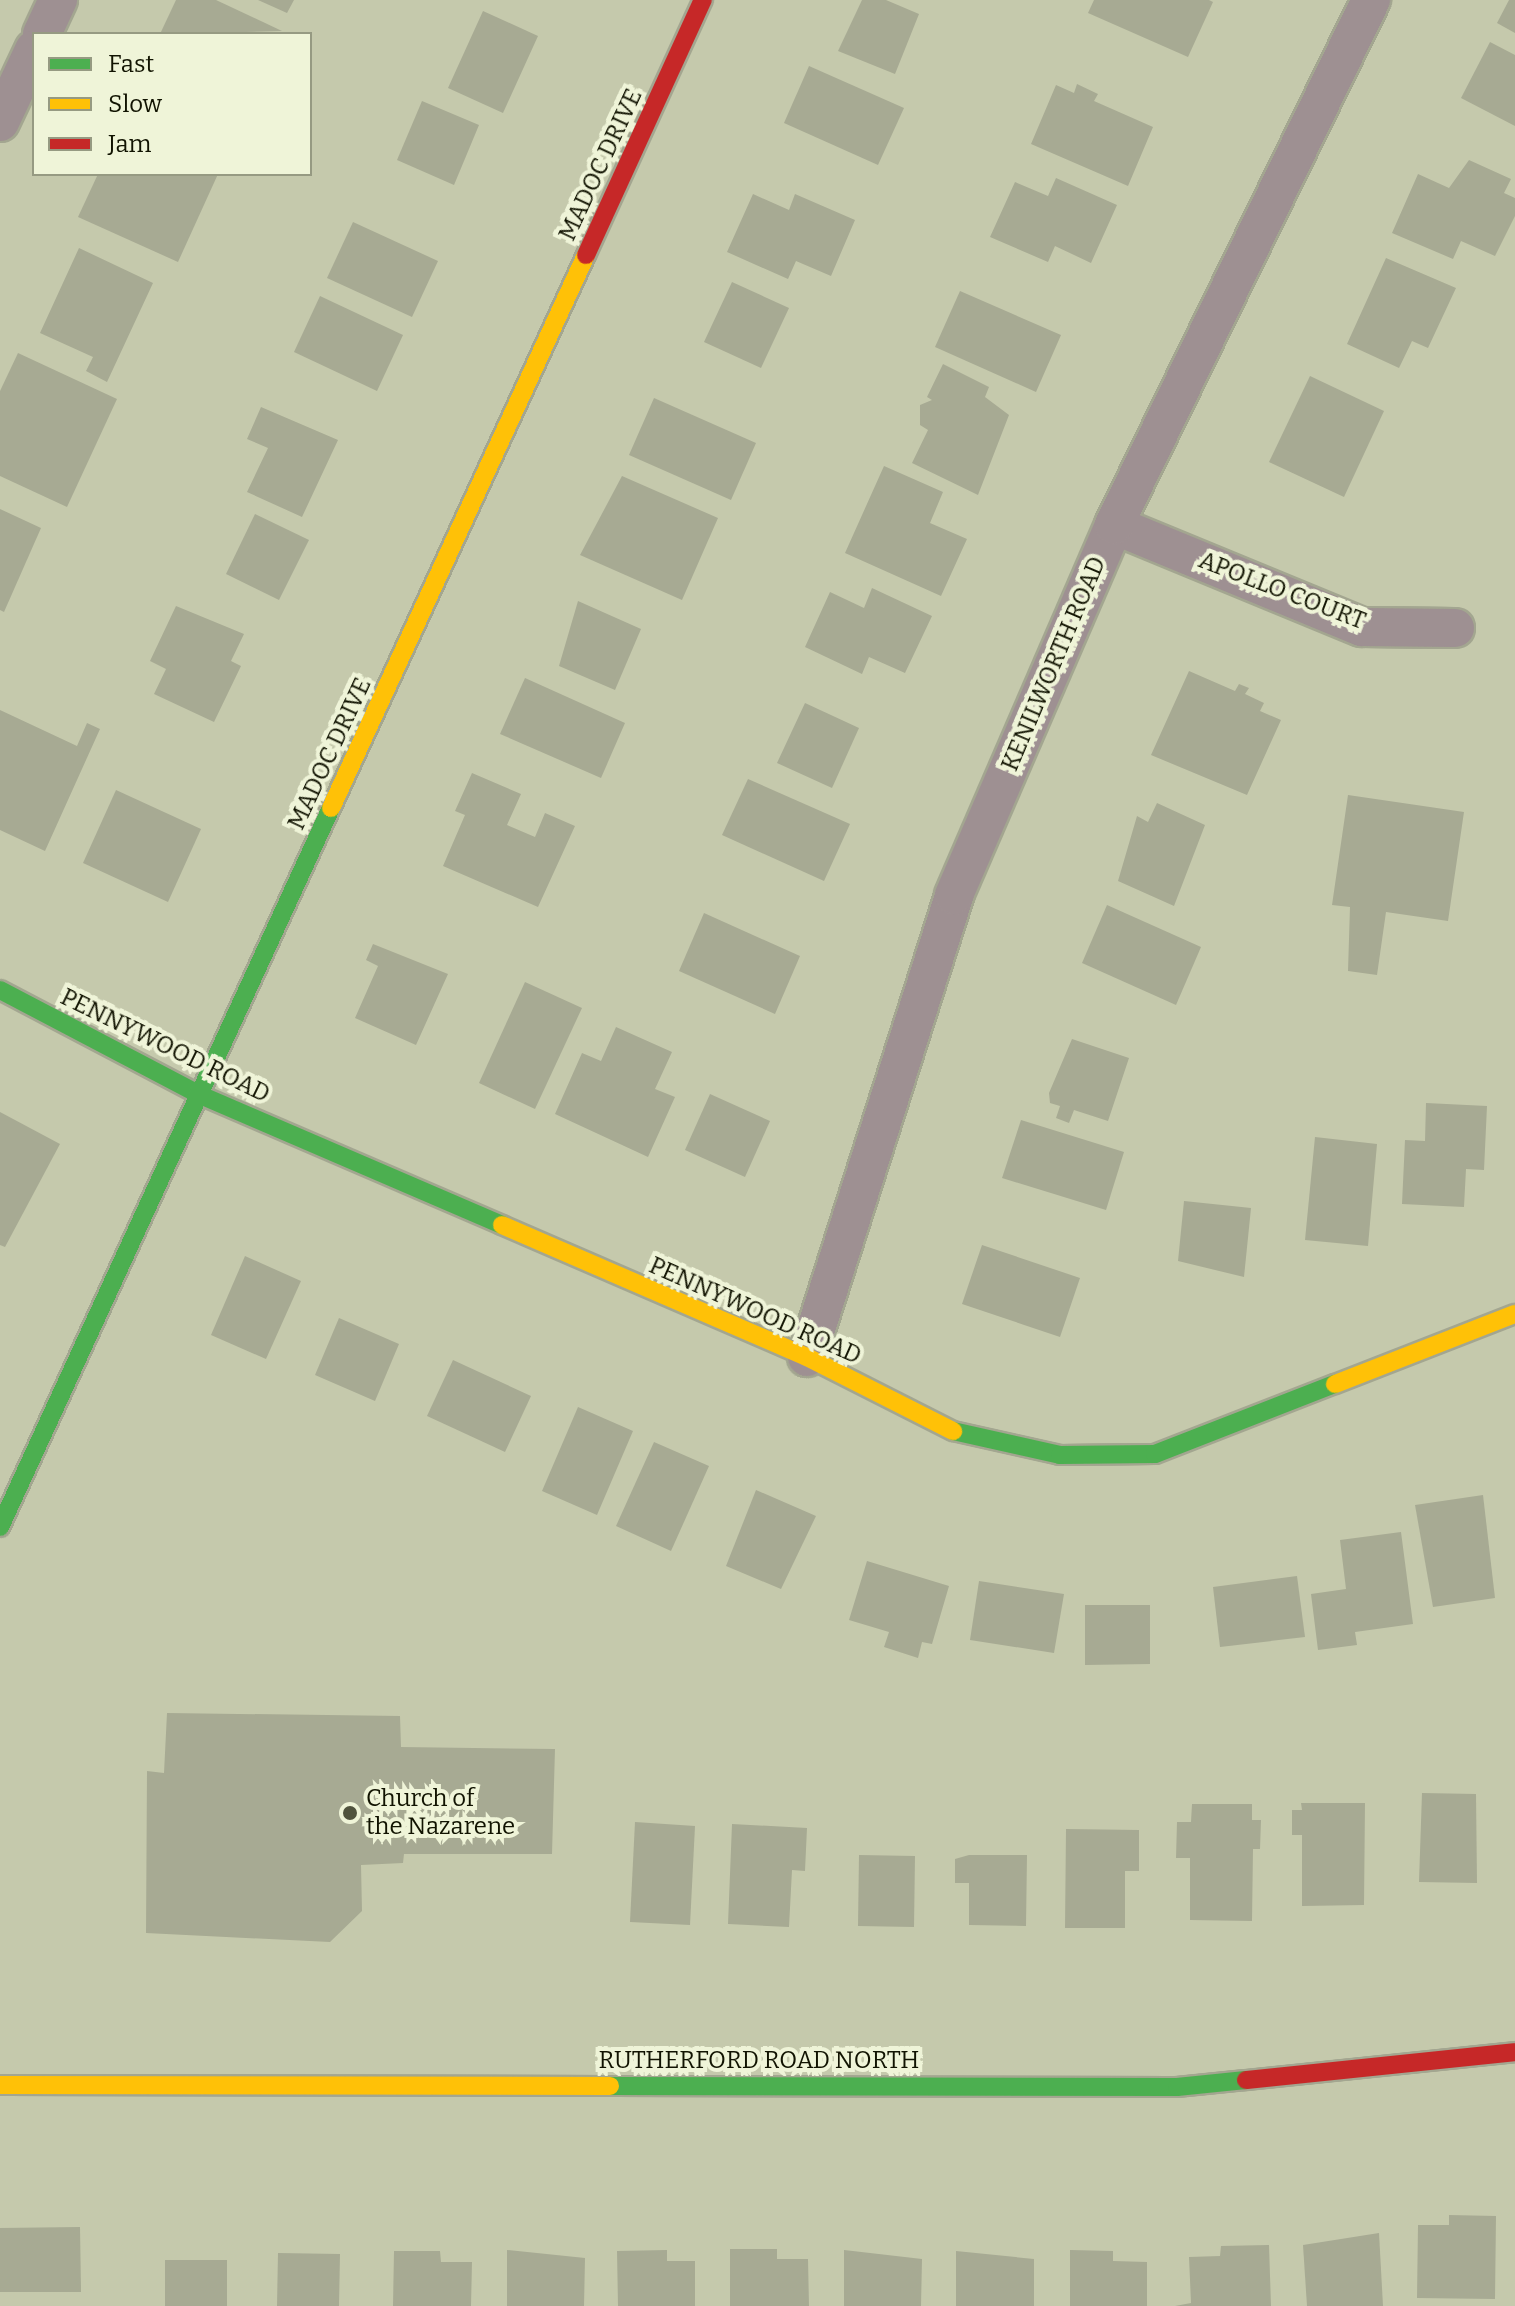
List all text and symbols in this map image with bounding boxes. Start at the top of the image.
legend [32,32,312,176]
text: Fast [108,50,154,78]
street label: MADOC DRIVE [553,85,649,245]
text: Slow [108,90,162,118]
text: Jam [108,130,151,158]
street label: APOLLO COURT [1195,546,1369,636]
street label: KENILWORTH ROAD [996,553,1112,775]
street label: MADOC DRIVE [282,674,378,834]
street label: PENNYWOOD ROAD [56,983,274,1109]
street label: PENNYWOOD ROAD [645,1251,865,1371]
place label: Church of the Nazarene [366,1785,515,1841]
marker: Church of the Nazarene [341,1804,359,1822]
street label: RUTHERFORD ROAD NORTH [599,2047,919,2075]

